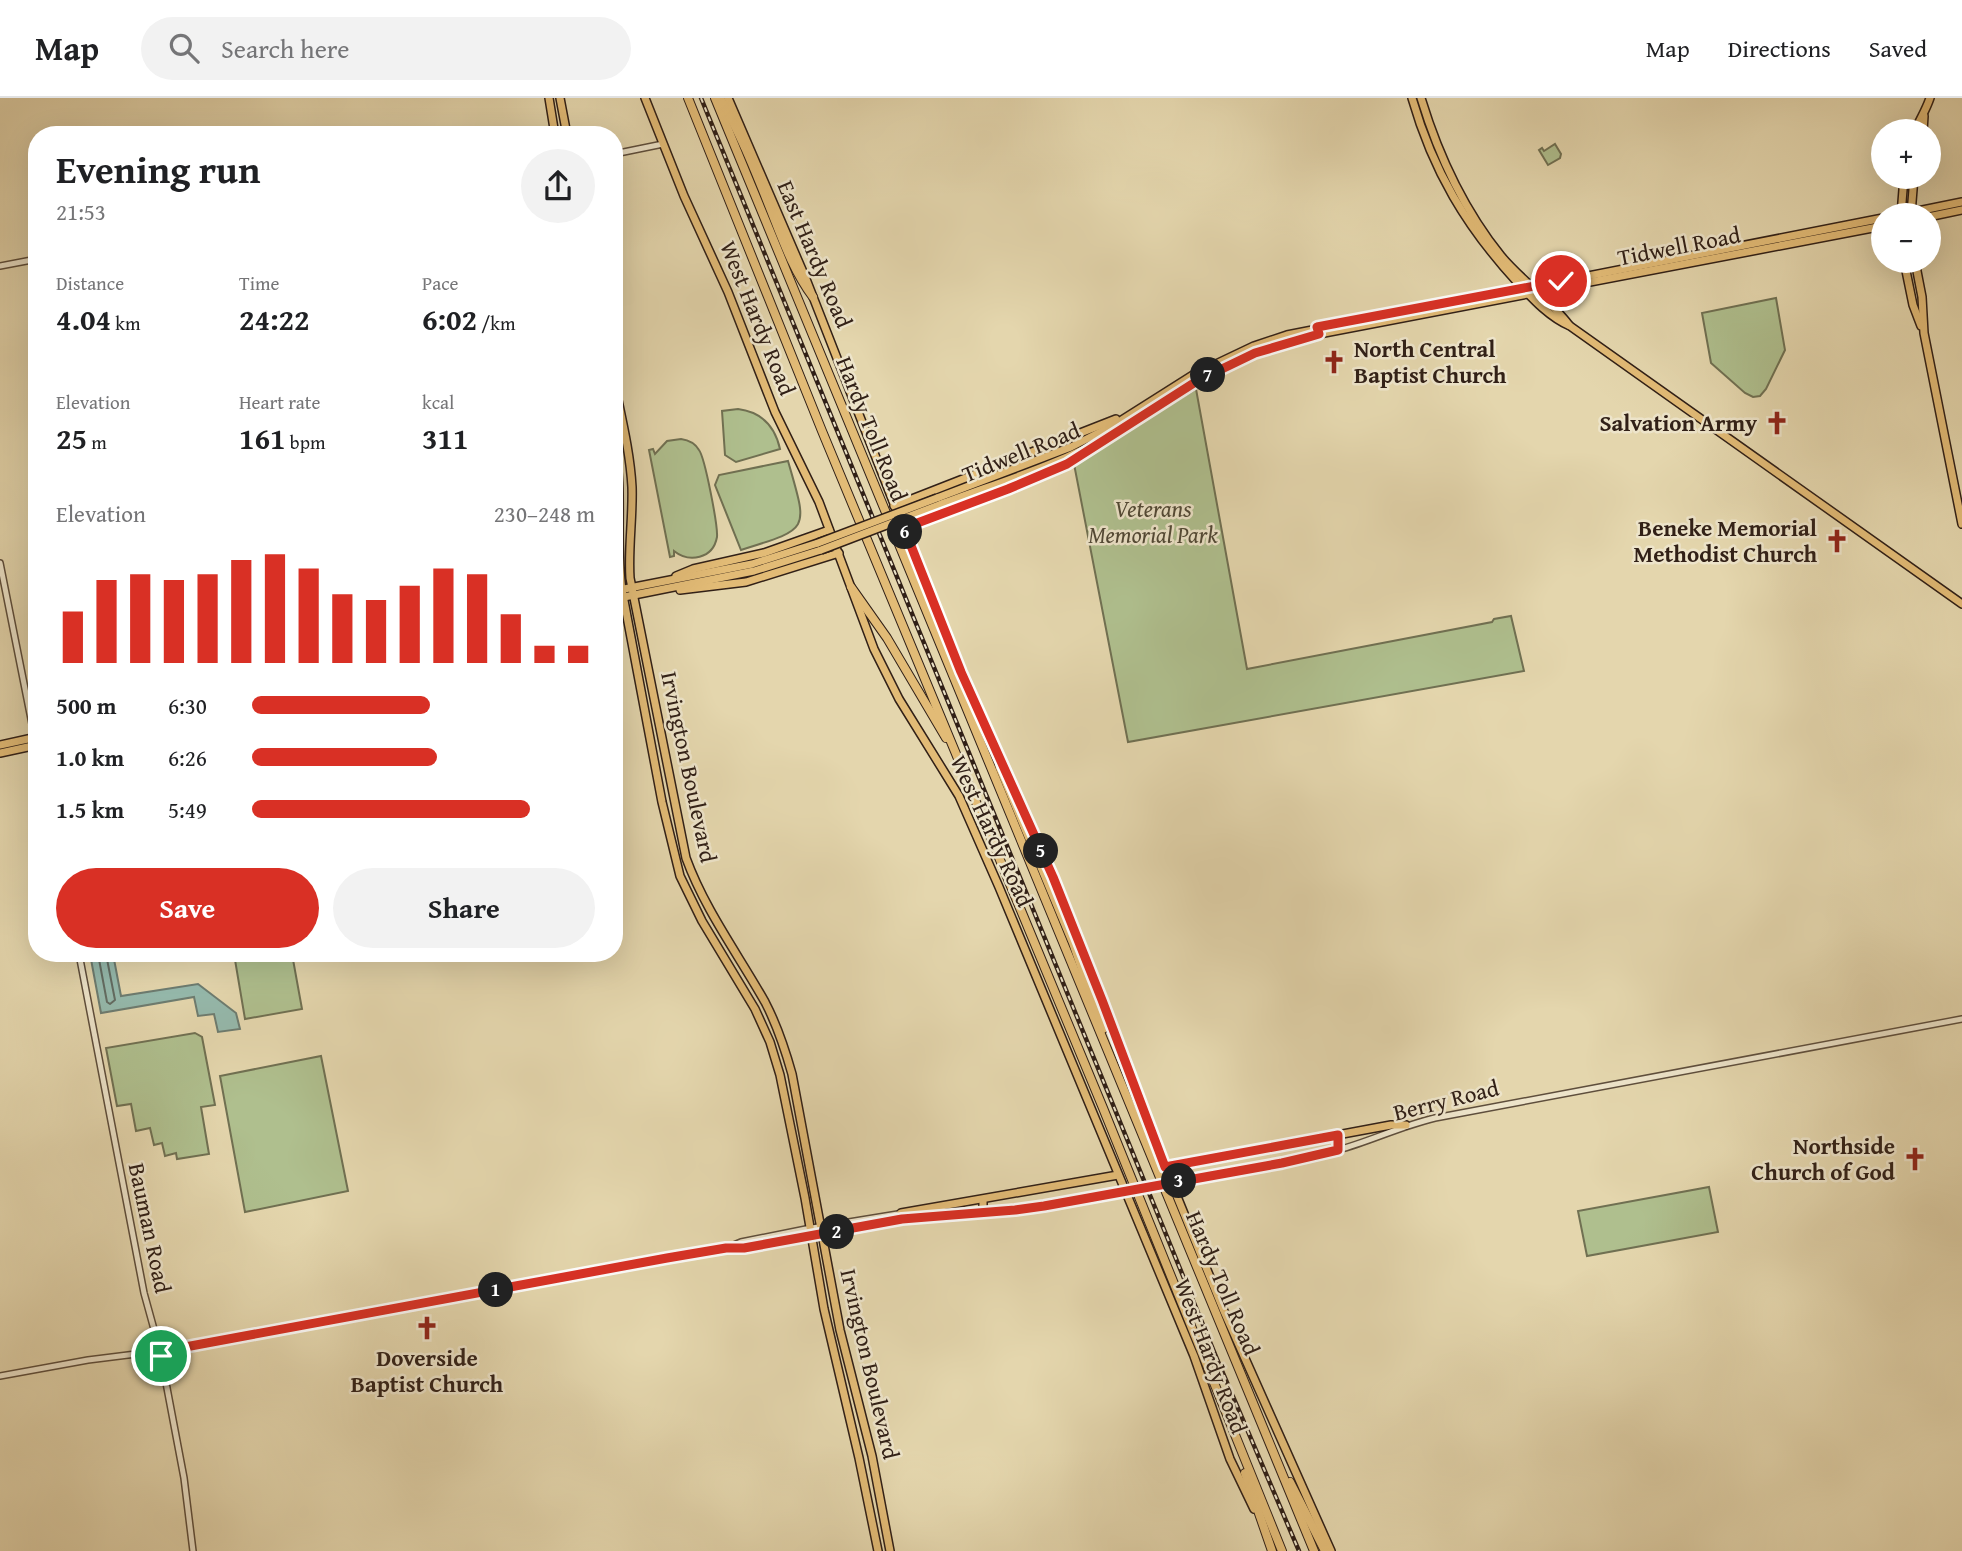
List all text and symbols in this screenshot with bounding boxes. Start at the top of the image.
search box [141,17,631,80]
text: Map [35,24,99,72]
icon: search [165,29,203,67]
text: Search here [221,29,349,68]
text: Map [1646,31,1690,66]
text: Directions [1728,31,1831,66]
text: Saved [1869,31,1927,66]
map controls [1871,119,1941,273]
button: + [1871,119,1941,189]
text: Evening run [56,141,260,197]
button: share [521,149,595,223]
street label: East Hardy Road [770,175,862,333]
text: 21:53 [56,195,106,228]
button: − [1871,203,1941,273]
street label: Tidwell Road [1615,217,1744,274]
street label: West Hardy Road [712,236,805,401]
pin [1531,251,1591,311]
icon: check [1542,262,1580,300]
text: Distance [56,269,124,297]
text: Time [239,269,279,297]
text: Pace [422,269,459,297]
text: 4.04 [56,297,111,341]
text: 24:22 [239,297,310,341]
text: 6:02 [422,297,477,341]
text: km [111,309,140,337]
text: /km [477,309,515,337]
place label: North Central Baptist Church [1354,332,1507,391]
church icon: North Central Baptist Church [1320,348,1348,376]
street label: Hardy Toll Road [828,351,917,507]
pin: 7 [1190,358,1226,392]
text: 7 [1203,360,1212,388]
text: Elevation [56,388,130,416]
text: Heart rate [239,388,320,416]
text: kcal [422,388,454,416]
place label: Salvation Army [1599,406,1757,439]
church icon: Salvation Army [1763,409,1791,437]
street label: Tidwell Road [957,413,1085,490]
text: 25 [56,416,87,460]
text: 161 [239,416,286,460]
text: 311 [422,416,469,460]
text: m [87,428,107,456]
text: bpm [286,428,325,456]
park label: Veterans Memorial Park [1088,492,1218,551]
text: Elevation [56,497,146,530]
text: 230–248 m [494,497,595,530]
place label: Beneke Memorial Methodist Church [1634,511,1817,570]
pin: 6 [888,514,922,550]
text: 6 [900,517,909,545]
church icon: Beneke Memorial Methodist Church [1823,527,1851,555]
street label: Irvington Boulevard [653,668,726,866]
text: 500 m [56,689,117,722]
text: 6:30 [168,689,207,722]
text: 1.0 km [56,741,124,774]
text: 6:26 [168,741,207,774]
street label: West Hardy Road [943,749,1042,913]
text: 1.5 km [56,793,124,826]
text: 5:49 [168,793,207,826]
pin: 5 [1024,834,1058,868]
text: 5 [1036,836,1045,864]
button: Save [56,868,319,948]
button: Share [333,868,595,948]
street label: Berry Road [1390,1070,1503,1129]
place label: Northside Church of God [1751,1129,1896,1188]
church icon: Northside Church of God [1901,1145,1929,1173]
street label: Bauman Road [121,1160,181,1297]
pin: 3 [1162,1164,1196,1198]
text: 3 [1174,1166,1183,1194]
street label: Hardy Toll Road [1178,1205,1269,1361]
pin: 2 [820,1214,854,1250]
text: 2 [832,1217,841,1245]
street label: Irvington Boulevard [833,1265,909,1463]
pin: 1 [478,1272,514,1308]
street label: West Hardy Road [1167,1273,1257,1439]
text: 1 [491,1275,500,1303]
church icon: Doverside Baptist Church [413,1314,441,1342]
pin [131,1326,191,1386]
icon: arrive [142,1337,180,1375]
place label: Doverside Baptist Church [351,1341,504,1400]

